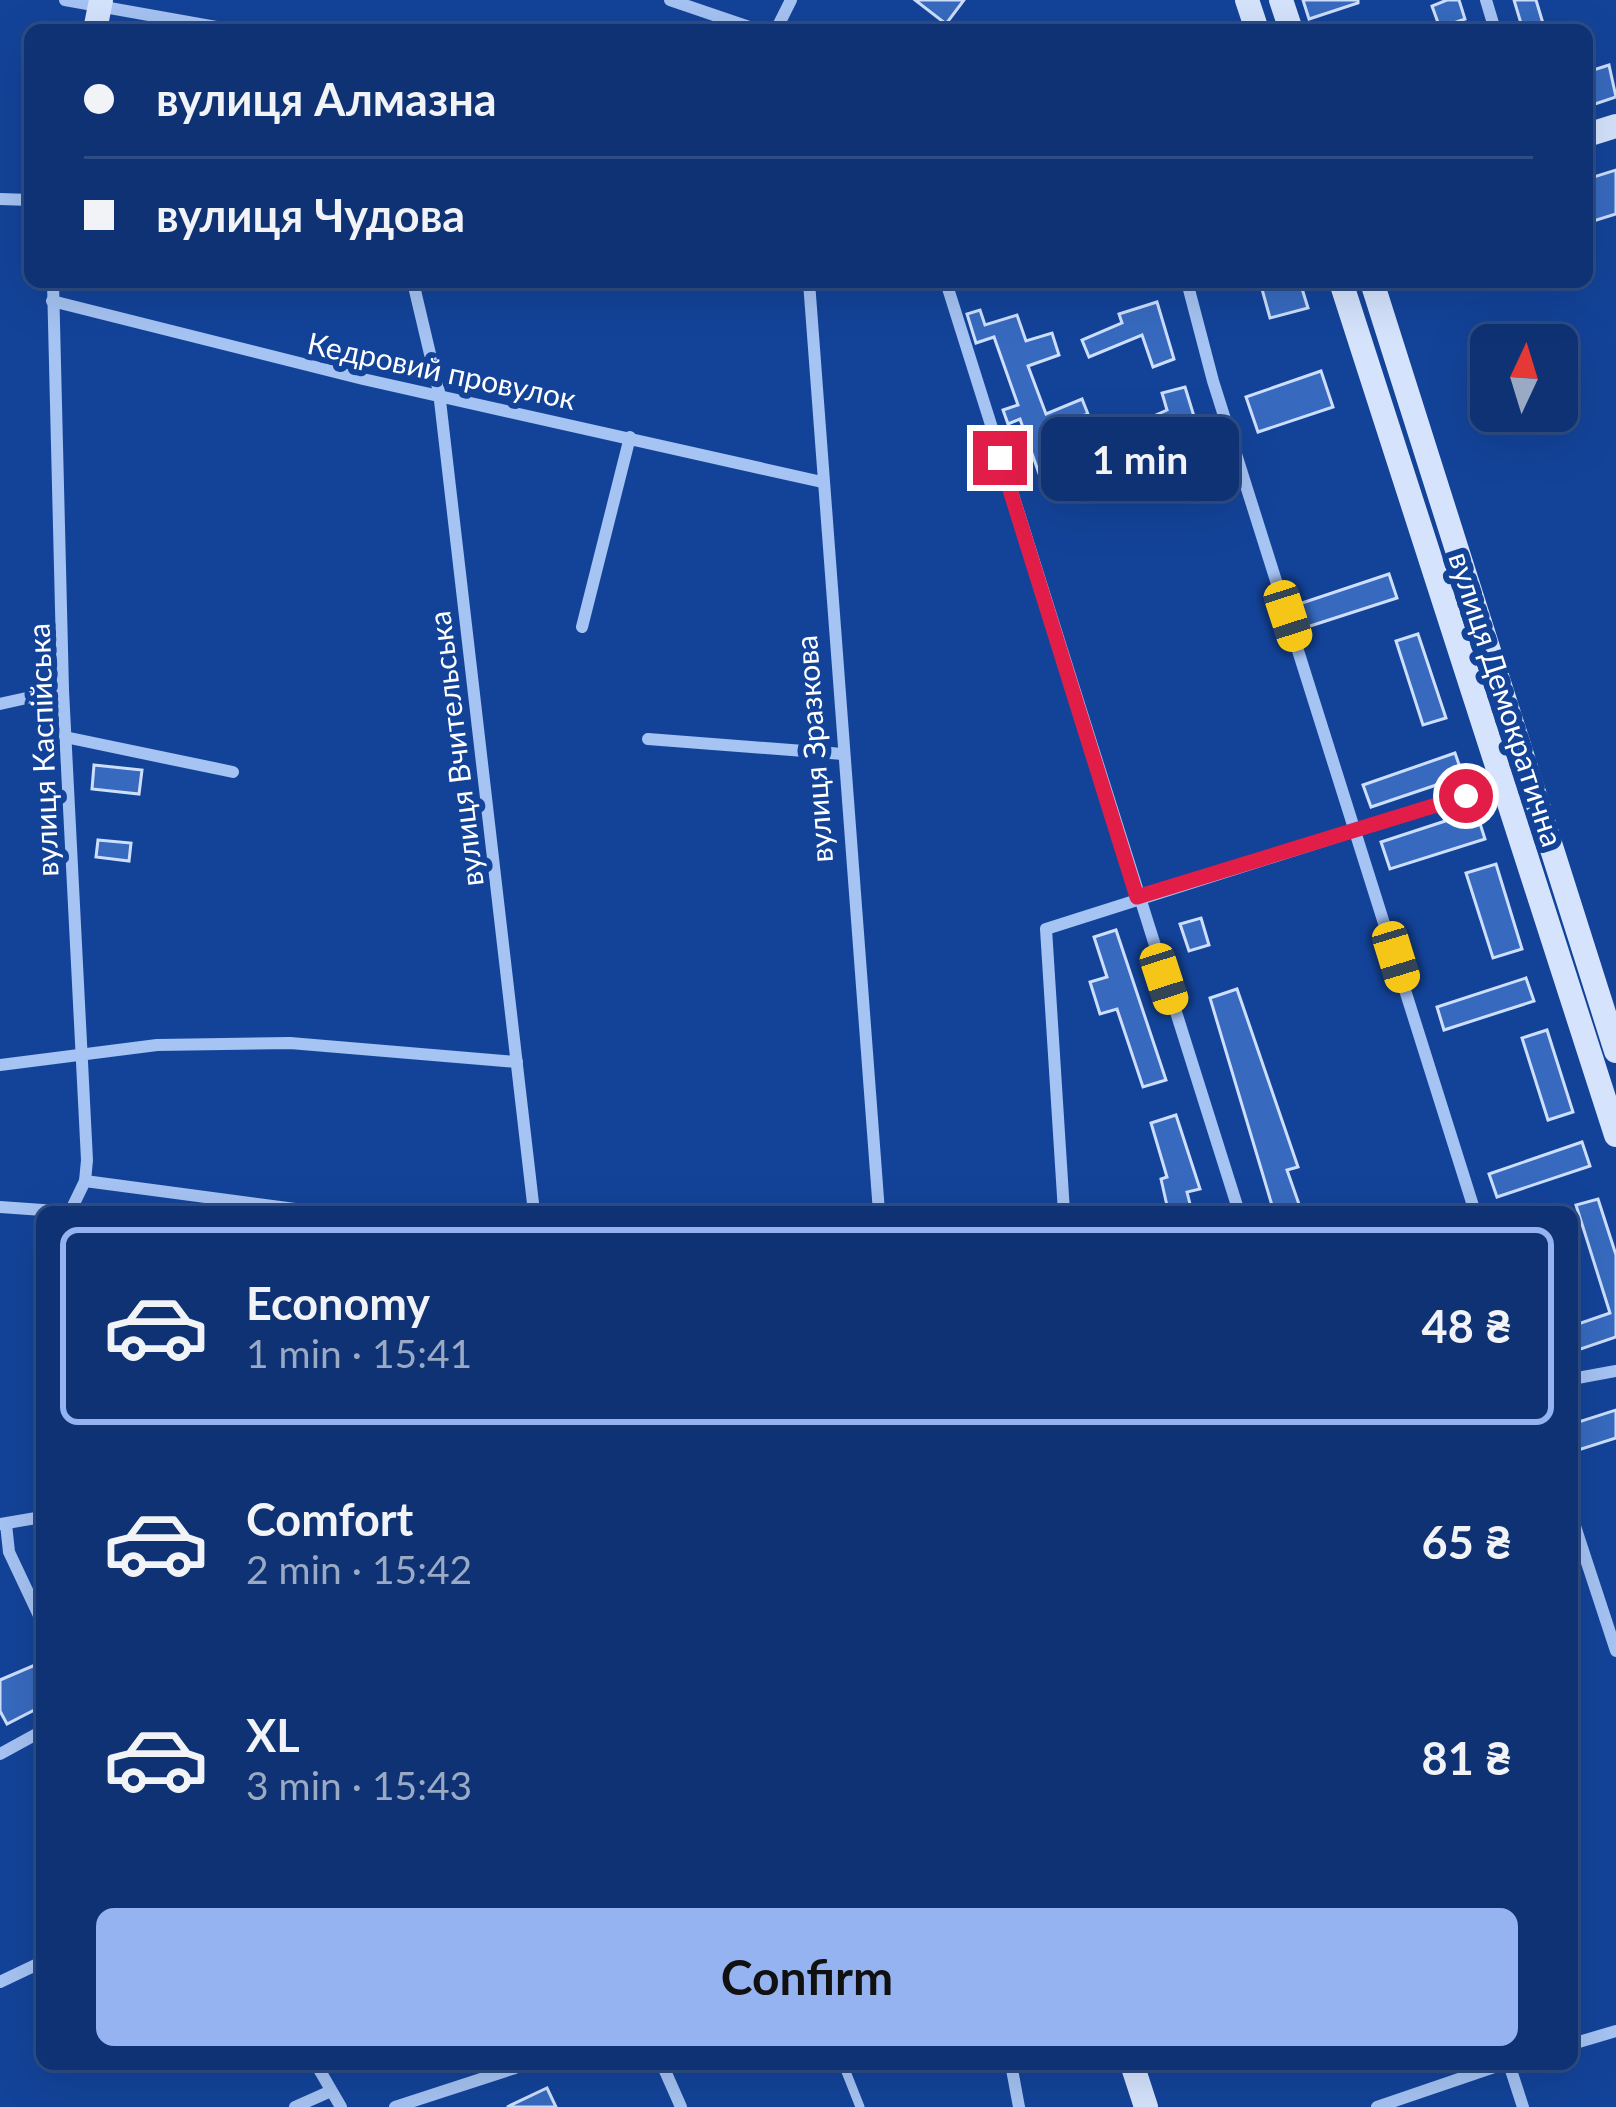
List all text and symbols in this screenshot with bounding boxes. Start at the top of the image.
text: вулиця Алмазна [156,72,497,126]
text: вулиця Чудова [156,188,465,242]
street label: Кедровий провулок [304,324,580,416]
north arrow [1470,324,1578,432]
map controls [1470,324,1578,432]
callout: 1 min [1042,416,1240,500]
route end [973,431,1027,485]
text: 1 min [1092,436,1188,482]
street label: вулиця Демократична [1442,547,1572,851]
car [1260,576,1316,656]
street label: вулиця Вчительська [420,609,490,889]
street label: вулиця Каспійська [20,623,64,877]
street label: вулиця Зразкова [787,634,839,864]
route start [1439,769,1493,823]
car [1368,917,1424,997]
car [1136,939,1192,1019]
icon: car [102,1272,210,1380]
text: Economy [246,1276,430,1330]
text: 48 ₴ [1422,1299,1512,1353]
text: 1 min · 15:41 [246,1330,472,1376]
icon: car [102,1488,210,1596]
text: Comfort [246,1492,413,1546]
text: 65 ₴ [1422,1515,1512,1569]
text: 2 min · 15:42 [246,1546,472,1592]
icon: car [102,1704,210,1812]
text: XL [246,1708,300,1762]
text: 81 ₴ [1422,1731,1512,1785]
text: 3 min · 15:43 [246,1762,472,1808]
button: Confirm [96,1908,1518,2046]

